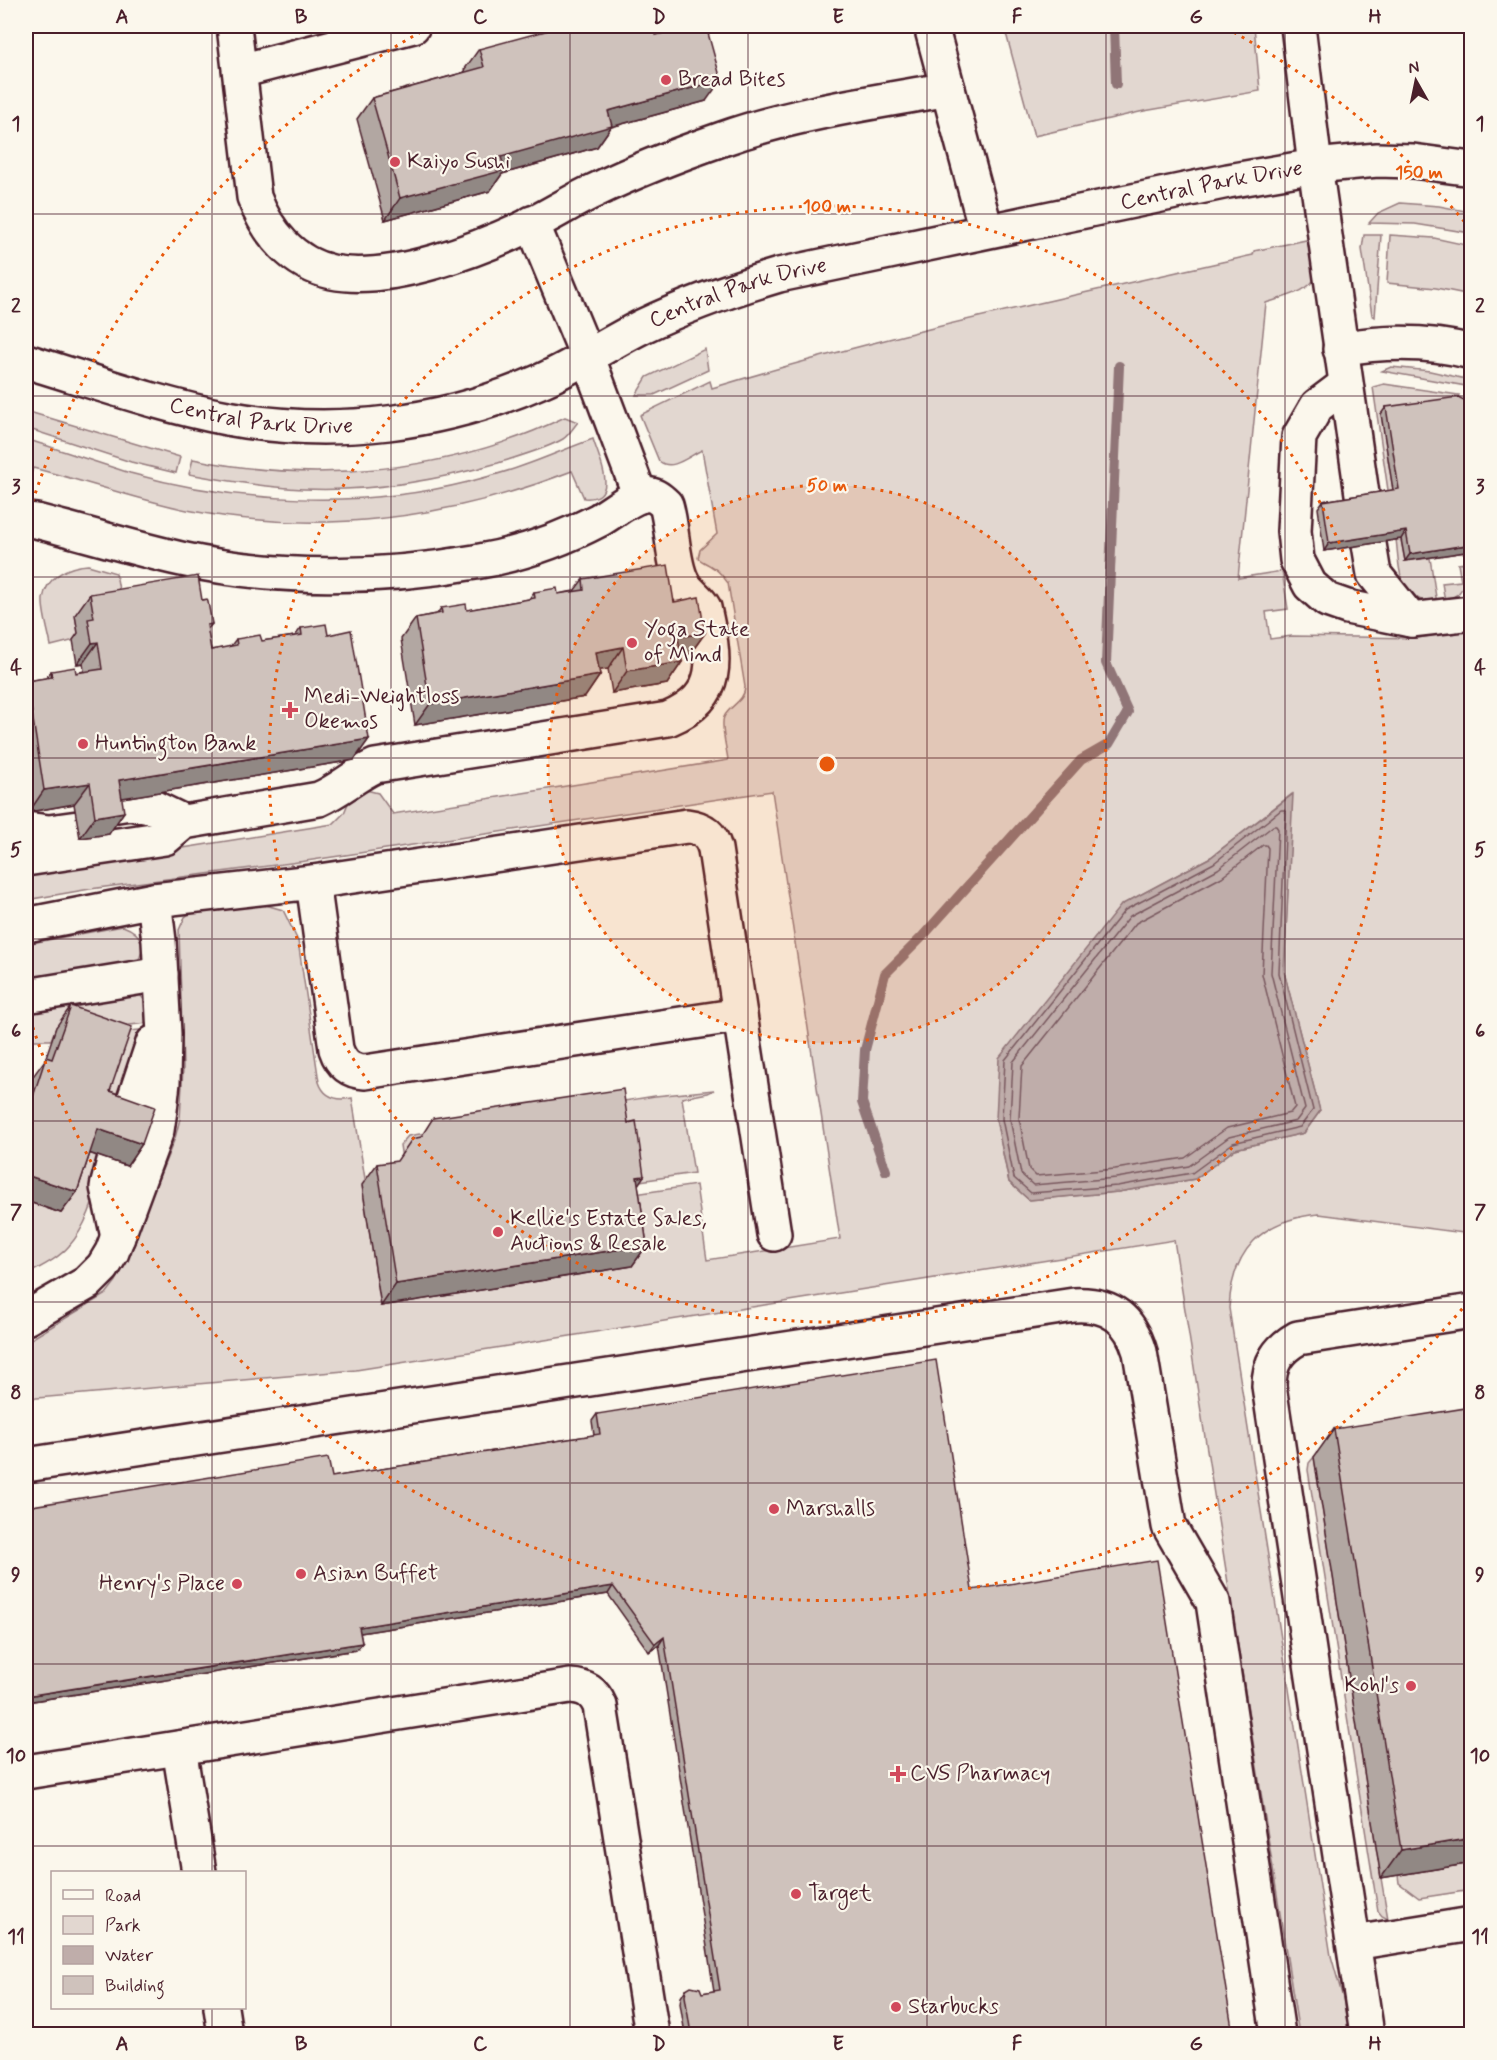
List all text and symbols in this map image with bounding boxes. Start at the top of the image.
text: A [115,4,129,31]
text: B [295,4,308,31]
text: C [473,4,488,31]
text: D [652,4,666,31]
text: E [832,4,844,31]
text: F [1012,4,1023,31]
text: G [1189,4,1203,31]
text: H [1368,4,1382,31]
north arrow [1386,51,1446,111]
text: N [1407,56,1421,79]
place label: Bread Bites [678,66,786,94]
marker: Bread Bites [659,73,673,87]
text: 1 [12,111,20,138]
text: 1 [1476,111,1484,138]
place label: Kaiyo Sushi [407,148,510,176]
street label: Central Park Drive [1118,154,1305,217]
marker: Kaiyo Sushi [388,155,402,169]
text: 150 m [1395,161,1443,185]
text: 100 m [803,195,851,219]
street label: Central Park Drive [645,251,829,335]
text: 2 [11,293,21,320]
text: 2 [1475,293,1485,320]
street label: Central Park Drive [166,391,354,441]
text: 3 [11,474,21,501]
text: 50 m [807,474,847,498]
text: 3 [1475,474,1485,501]
place label: Yoga State of Mind [644,616,750,669]
marker: Yoga State of Mind [625,636,639,650]
text: 4 [10,655,22,682]
text: 4 [1474,655,1486,682]
place label: Medi-Weightloss Okemos [304,683,460,736]
marker: Medi-Weightloss Okemos [281,701,299,719]
place label: Huntington Bank [95,730,256,761]
marker: Huntington Bank [76,737,90,751]
centre of rings [817,754,837,774]
text: 5 [10,837,22,864]
text: 5 [1474,837,1486,864]
text: 6 [11,1018,21,1045]
text: 6 [1475,1018,1485,1045]
text: 7 [10,1199,22,1226]
text: 7 [1474,1199,1486,1226]
place label: Kellie's Estate Sales, Auctions & Resale [510,1205,707,1258]
marker: Kellie's Estate Sales, Auctions & Resale [491,1225,505,1239]
text: 8 [10,1380,22,1407]
text: 8 [1474,1380,1486,1407]
place label: Marshalls [786,1495,875,1523]
marker: Marshalls [767,1502,781,1516]
place label: Asian Buffet [313,1560,438,1588]
text: 9 [11,1562,21,1589]
text: 9 [1475,1562,1485,1589]
marker: Asian Buffet [294,1567,308,1581]
place label: Henry's Place [99,1570,225,1598]
marker: Henry's Place [230,1577,244,1591]
place label: Kohl's [1344,1672,1399,1700]
marker: Kohl's [1404,1679,1418,1693]
text: 10 [6,1743,26,1770]
text: 10 [1470,1743,1490,1770]
place label: CVS Pharmacy [910,1760,1050,1788]
marker: CVS Pharmacy [891,1767,905,1781]
legend [51,1871,246,2009]
place label: Target [808,1880,872,1911]
text: Road [105,1884,141,1908]
marker: Target [789,1887,803,1901]
text: Park [105,1914,141,1938]
text: 11 [7,1924,25,1951]
text: 11 [1471,1924,1489,1951]
text: Water [105,1944,154,1968]
text: Building [105,1974,165,2000]
place label: Starbucks [908,1993,999,2021]
marker: Starbucks [889,2000,903,2014]
text: A [115,2031,129,2058]
text: B [295,2031,308,2058]
text: C [473,2031,488,2058]
text: D [652,2031,666,2058]
text: E [832,2031,844,2058]
text: F [1012,2031,1023,2058]
text: G [1189,2031,1203,2058]
text: H [1368,2031,1382,2058]

